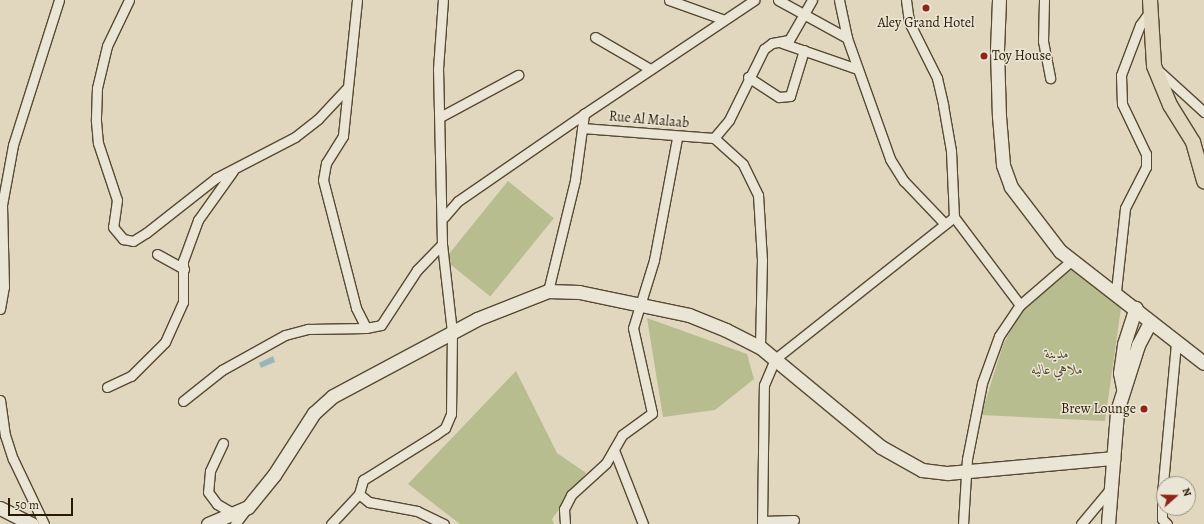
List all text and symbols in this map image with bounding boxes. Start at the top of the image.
marker: Aley Grand Hotel [921,3,931,13]
place label: Aley Grand Hotel [878,15,974,31]
place label: Toy House [992,48,1051,64]
marker: Toy House [979,51,989,61]
street label: Rue Al Malaab [608,108,690,132]
park label: مدينة ملاهي عاليه [1031,346,1083,378]
place label: Brew Lounge [1061,401,1136,417]
marker: Brew Lounge [1139,404,1149,414]
north arrow [1156,476,1196,516]
text: N [1178,486,1195,498]
scale bar [10,490,75,516]
text: 50 m [15,497,39,513]

